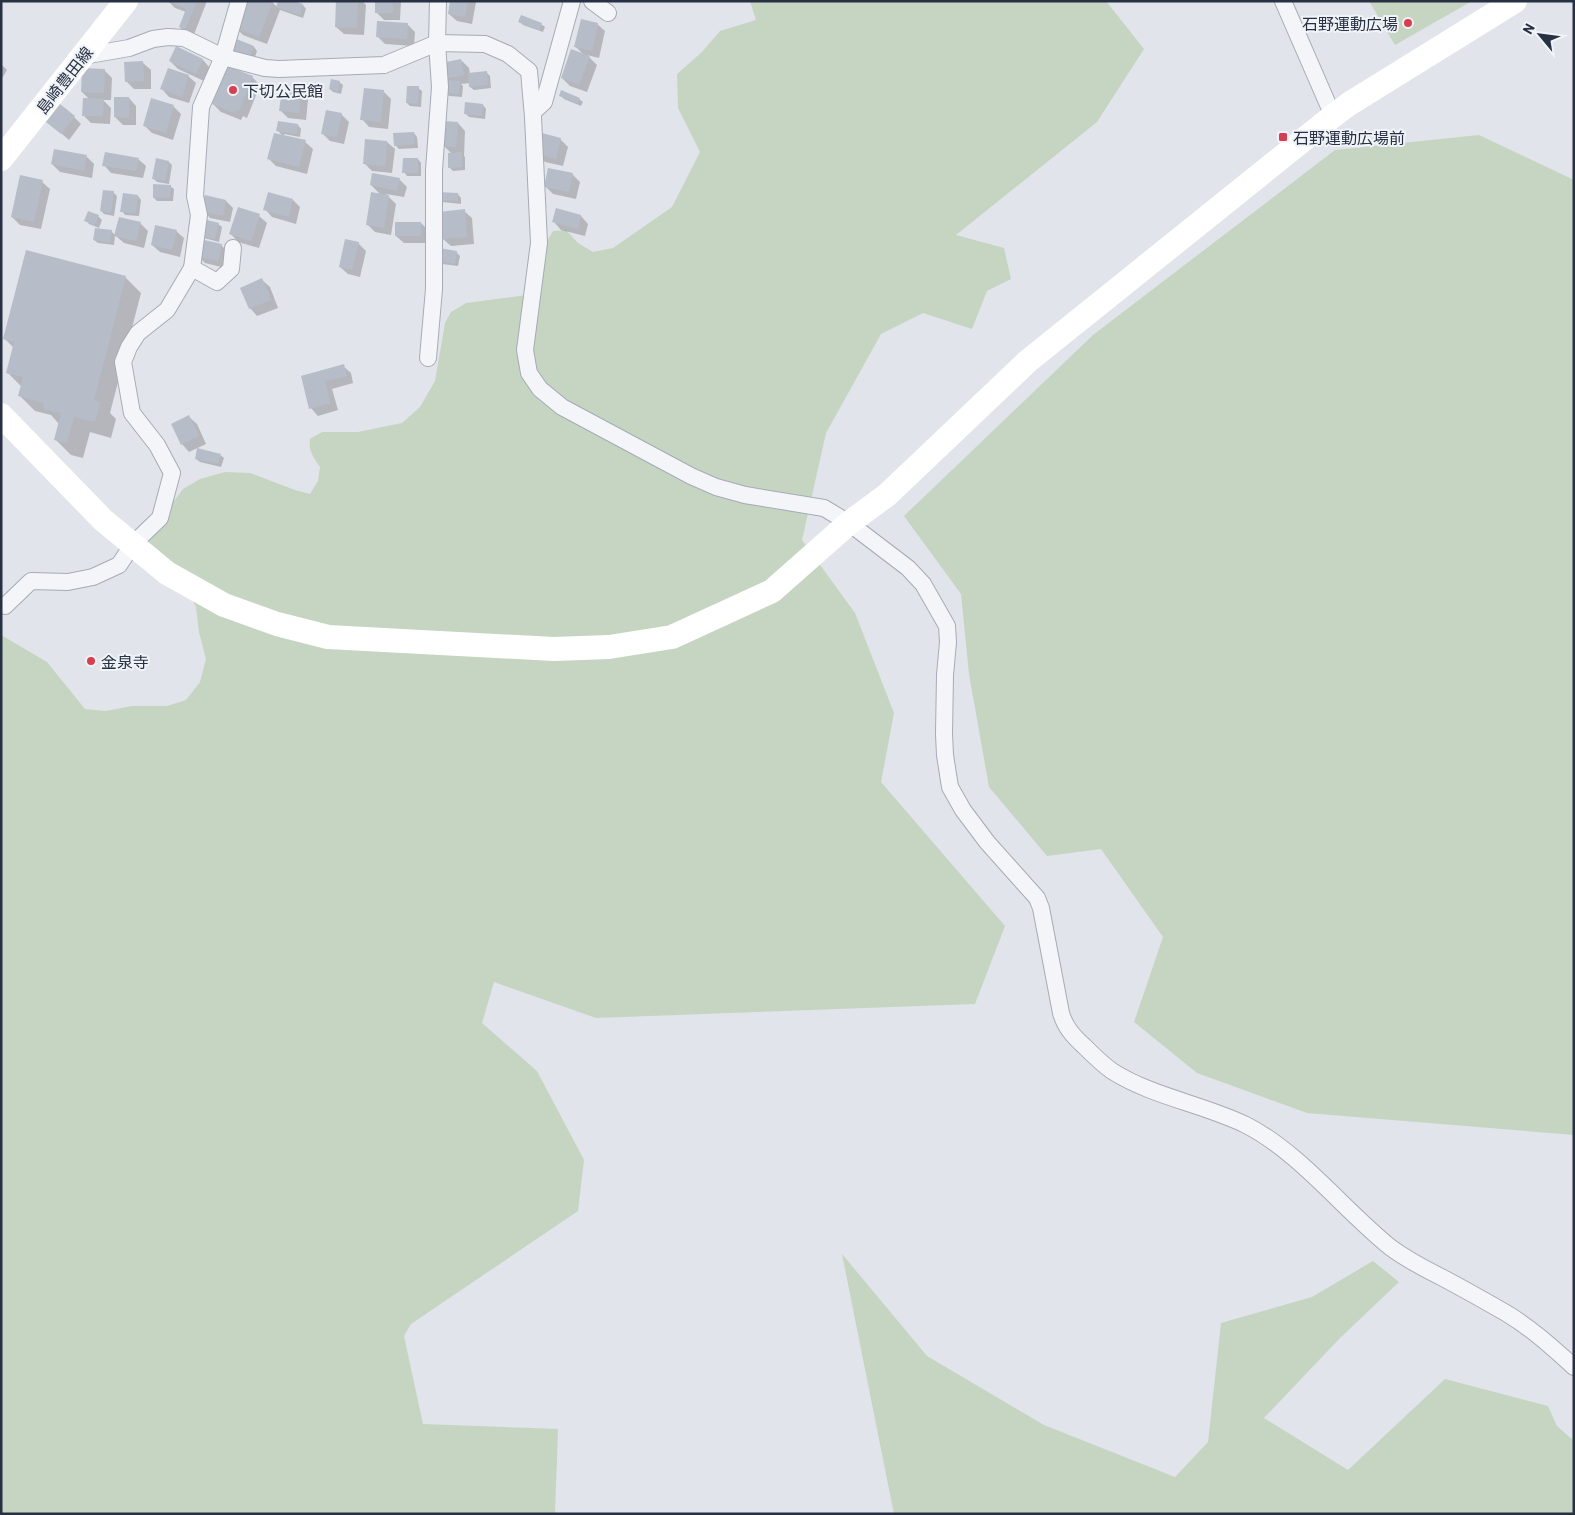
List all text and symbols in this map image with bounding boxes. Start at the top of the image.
north arrow [1515,10,1565,60]
place label: 石野運動広場 [1302,14,1398,33]
marker: 石野運動広場 [1402,17,1414,29]
text: N [1519,20,1538,37]
street label: 島崎豊田線 [32,43,96,117]
place label: 下切公民館 [243,81,323,100]
marker: 下切公民館 [227,84,239,96]
place label: 石野運動広場前 [1293,128,1405,147]
marker: 石野運動広場前 [1277,131,1289,143]
place label: 金泉寺 [101,652,149,671]
marker: 金泉寺 [85,655,97,667]

